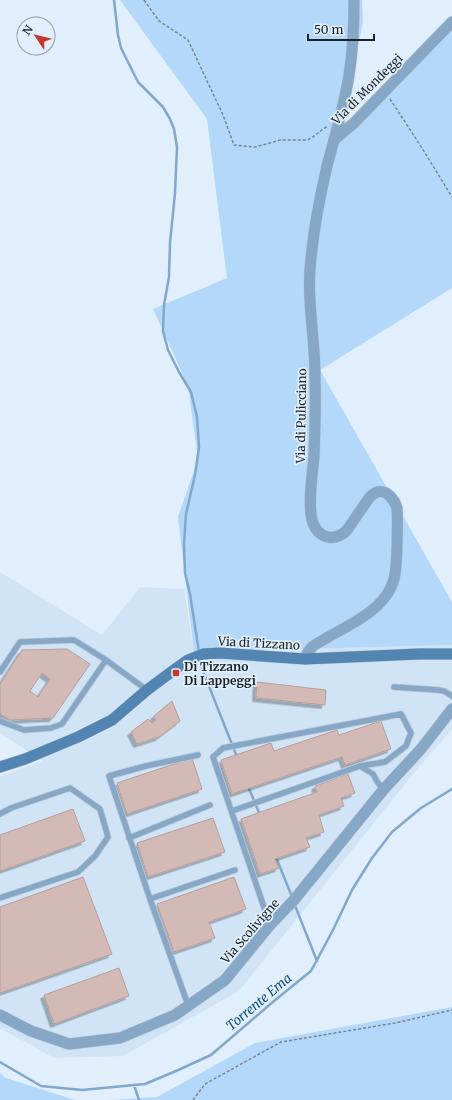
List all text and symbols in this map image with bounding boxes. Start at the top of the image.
north arrow [16,16,56,56]
scale bar [308,16,374,42]
text: N [20,22,36,38]
text: 50 m [314,22,343,37]
street label: Via di Mondeggi [328,50,406,128]
street label: Via di Pulicciano [293,368,309,465]
street label: Via di Tizzano [217,633,300,653]
place label: Di Tizzano Di Lappeggi [184,659,256,688]
marker: Di Tizzano Di Lappeggi [171,668,181,678]
street label: Via Scolivigne [217,896,282,967]
water label: Torrente Ema [223,970,295,1034]

